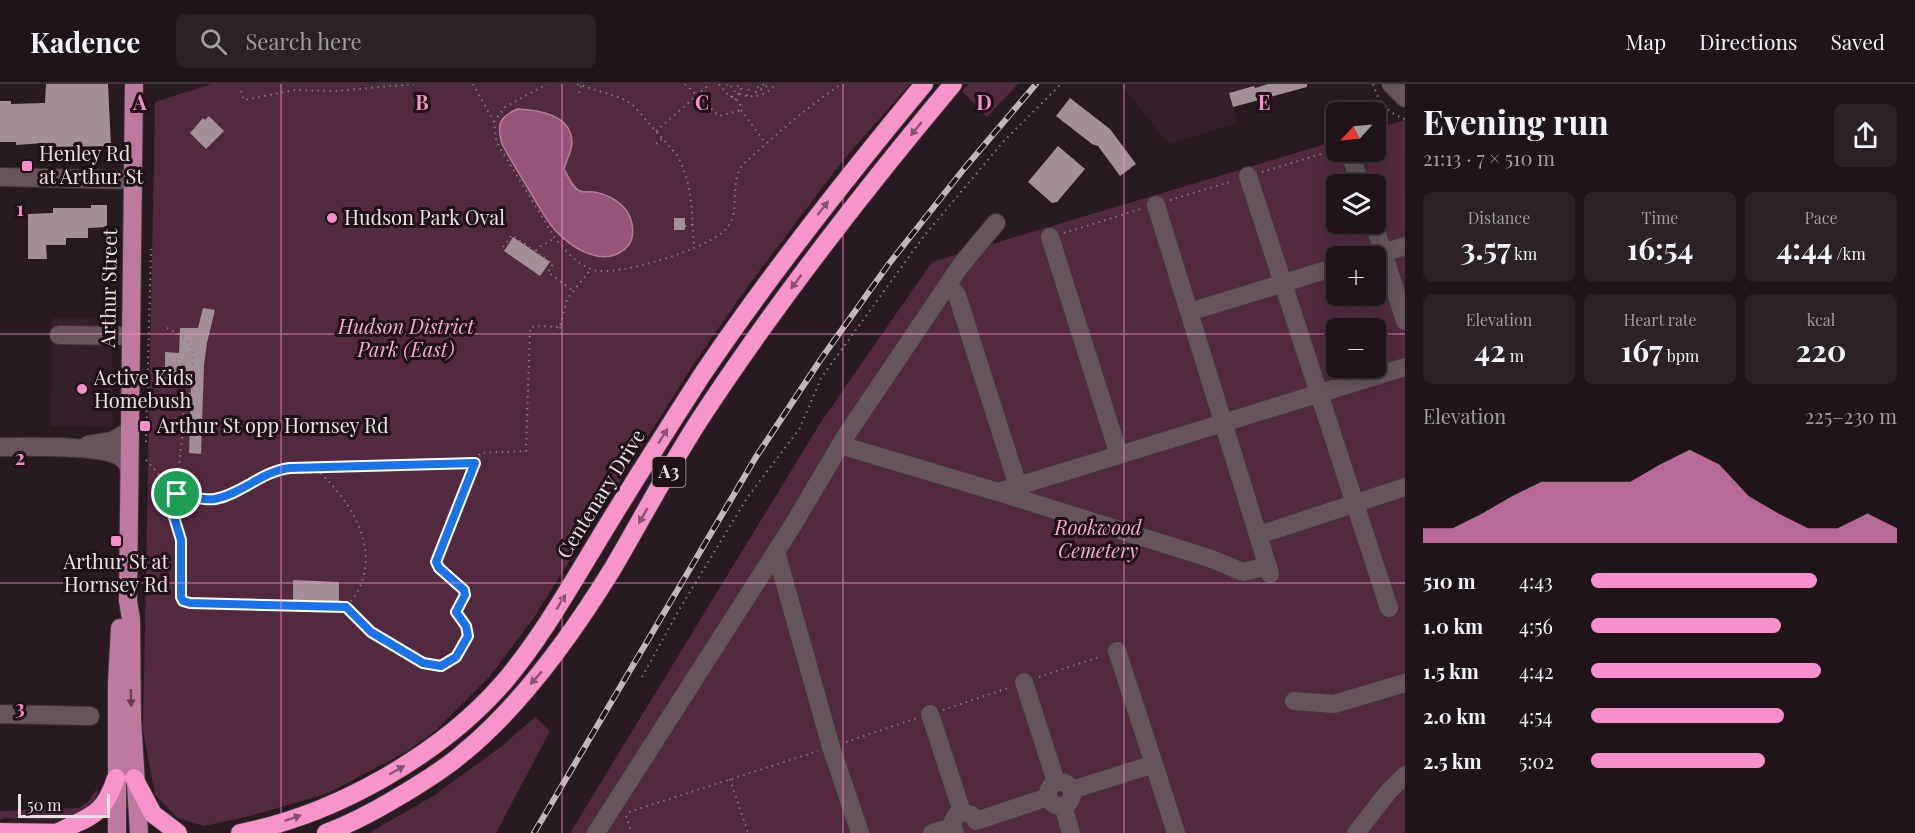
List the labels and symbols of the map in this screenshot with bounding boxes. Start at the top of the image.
text: A [132,88,147,115]
text: B [415,88,429,115]
text: C [695,88,709,115]
text: D [976,88,992,115]
text: E [1258,88,1270,115]
north arrow [1326,102,1386,162]
one-way arrow [909,121,922,137]
place label: Henley Rd at Arthur St [39,139,144,189]
marker: Henley Rd at Arthur St [20,159,34,173]
text: 1 [16,194,24,221]
one-way arrow [817,200,830,216]
place label: Hudson Park Oval [344,203,505,230]
marker: Hudson Park Oval [325,211,339,225]
street label: Arthur Street [93,227,122,349]
one-way arrow [790,274,802,290]
park label: Hudson District Park (East) [337,312,475,362]
place label: Active Kids Homebush [93,363,193,413]
marker: Active Kids Homebush [75,382,89,396]
place label: Arthur St opp Hornsey Rd [156,411,389,438]
marker: Arthur St opp Hornsey Rd [138,419,152,433]
street label: Centenary Drive [549,424,650,563]
one-way arrow [657,428,668,444]
text: 2 [15,443,25,470]
road number: A3 [652,457,686,487]
pin [151,468,202,519]
one-way arrow [638,508,648,525]
park label: Rookwood Cemetery [1053,513,1143,563]
marker: Arthur St at Hornsey Rd [109,534,123,548]
place label: Arthur St at Hornsey Rd [63,547,169,597]
one-way arrow [555,594,566,610]
one-way arrow [530,670,543,685]
one-way arrow [127,689,136,708]
text: 3 [15,693,25,720]
one-way arrow [388,765,405,775]
scale bar [18,791,110,818]
one-way arrow [284,812,302,822]

